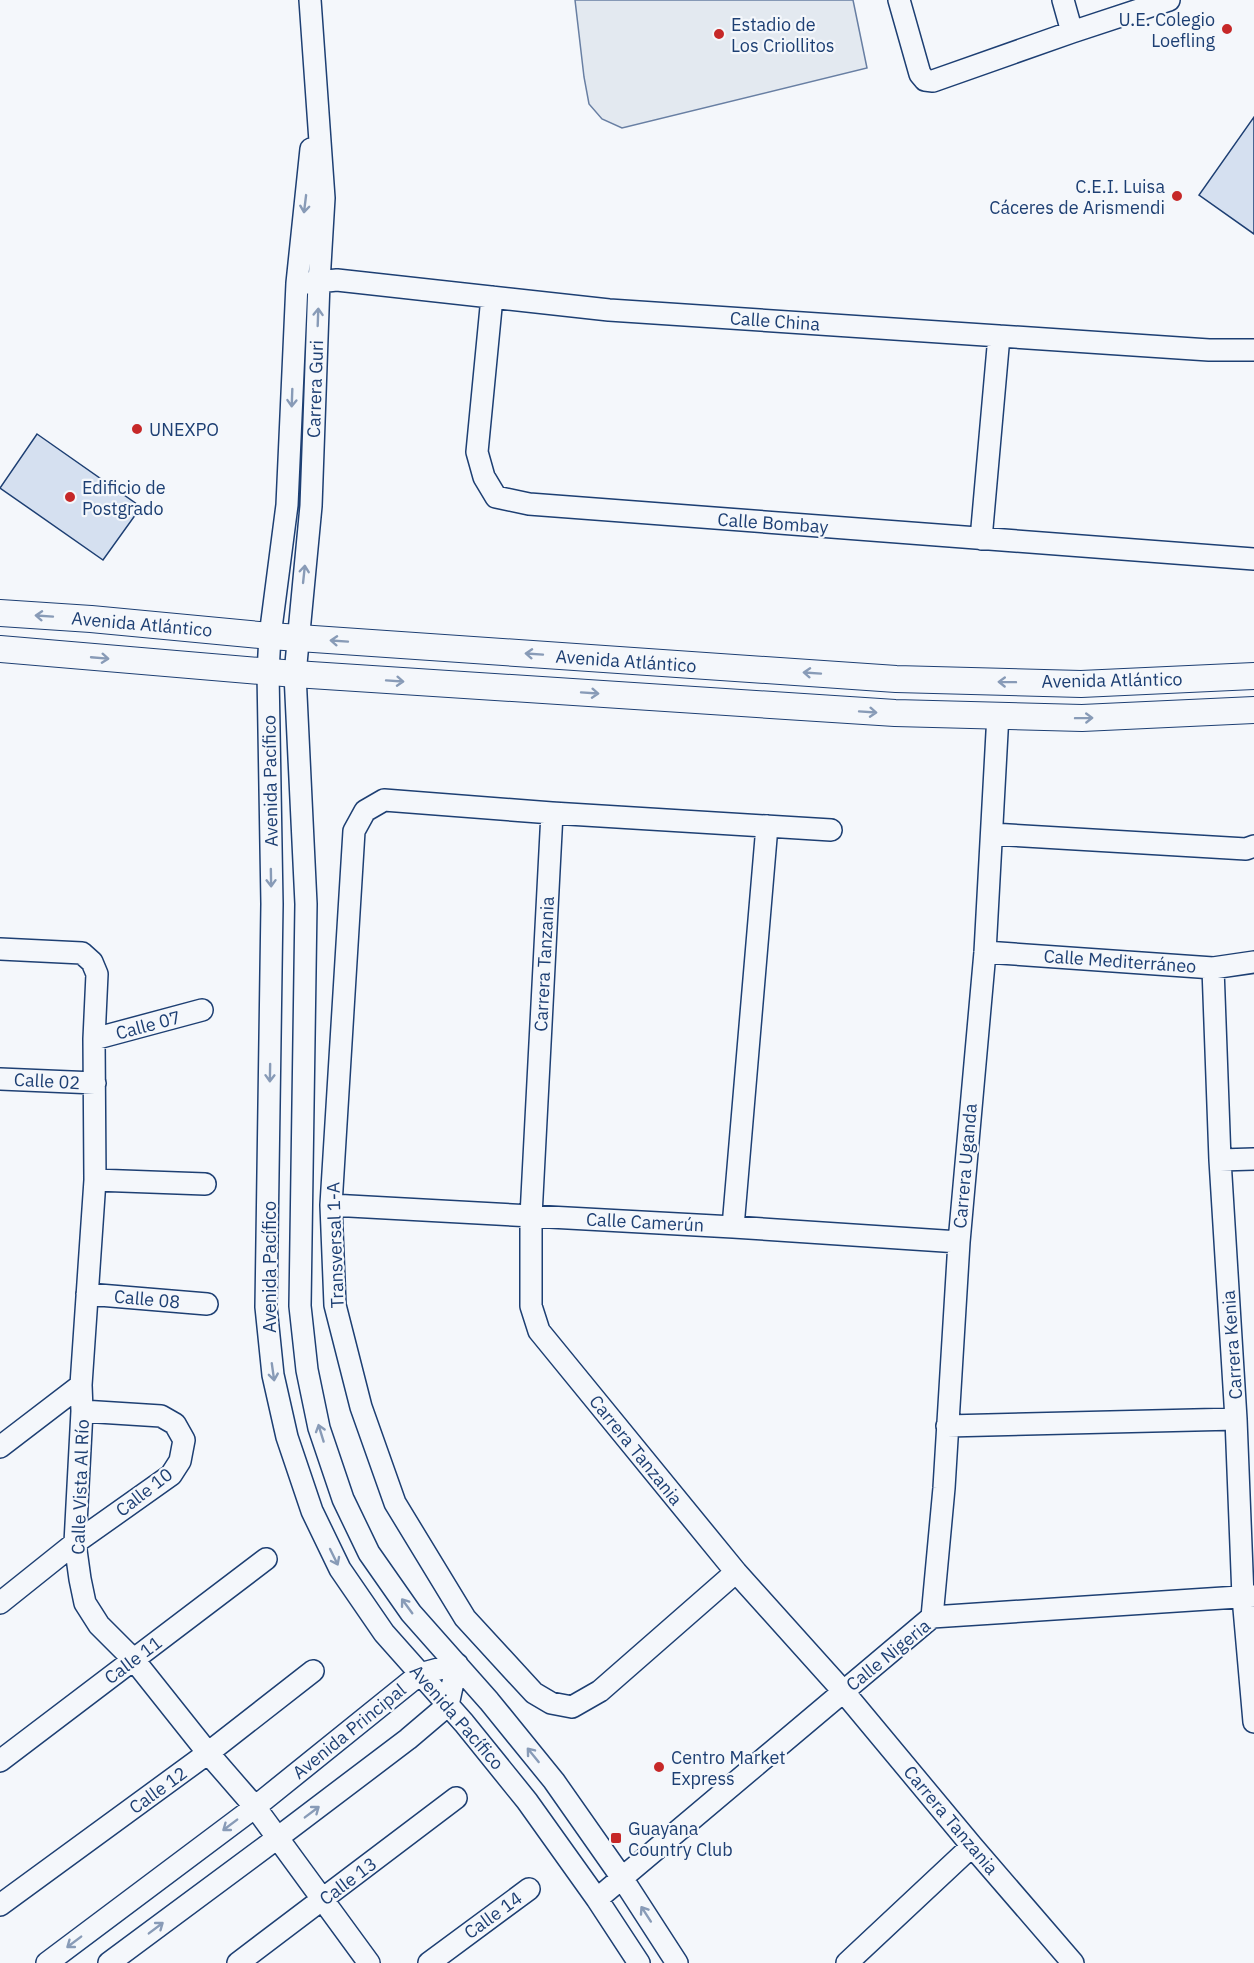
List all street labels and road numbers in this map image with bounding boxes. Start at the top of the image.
street label: Calle China [729,306,821,336]
street label: Carrera Guri [302,340,328,438]
street label: Calle Bombay [717,508,829,538]
street label: Avenida Atlántico [71,606,213,642]
street label: Avenida Atlántico [555,645,697,677]
street label: Avenida Atlántico [1041,667,1183,693]
street label: Avenida Pacífico [257,715,283,847]
street label: Carrera Tanzania [529,895,559,1032]
street label: Calle Mediterráneo [1043,944,1197,978]
street label: Calle 07 [113,1005,183,1045]
street label: Calle 02 [13,1068,81,1094]
street label: Carrera Uganda [948,1102,982,1230]
street label: Transversal 1-A [321,1181,349,1309]
street label: Avenida Pacífico [258,1201,281,1333]
street label: Calle Camerún [585,1207,705,1237]
street label: Calle 08 [113,1285,181,1313]
street label: Carrera Kenia [1217,1289,1247,1400]
street label: Carrera Tanzania [584,1390,688,1510]
street label: Calle Vista Al Río [66,1419,94,1555]
street label: Calle 10 [111,1463,177,1521]
street label: Calle Nigeria [841,1614,935,1696]
street label: Calle 11 [100,1631,166,1689]
street label: Avenida Pacífico [405,1660,509,1774]
street label: Avenida Principal [288,1678,410,1784]
street label: Calle 12 [124,1761,192,1819]
street label: Carrera Tanzania [899,1761,1004,1880]
street label: Calle 13 [315,1852,381,1910]
street label: Calle 14 [459,1886,527,1944]

